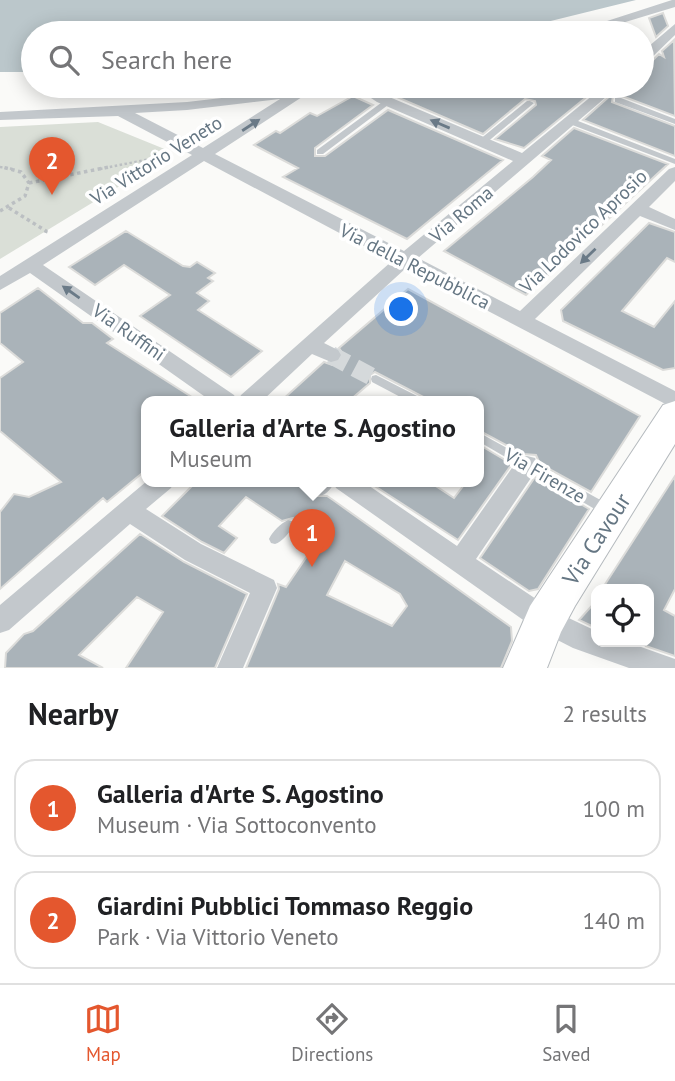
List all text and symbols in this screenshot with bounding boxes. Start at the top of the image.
search box [21,21,654,98]
icon: search [45,41,83,79]
text: Search here [101,43,232,76]
street label: Via Vittorio Veneto [85,110,226,211]
one-way arrow [241,118,261,131]
one-way arrow [430,118,450,130]
pin: 2 [29,137,75,195]
street label: Via Lodovico Aprosio [514,164,652,299]
street label: Via Roma [423,180,498,248]
street label: Via della Repubblica [335,217,494,314]
one-way arrow [580,247,597,263]
one-way arrow [62,285,80,299]
your location [384,292,418,326]
street label: Via Ruffini [87,298,170,366]
popup [141,396,484,487]
text: Galleria d'Arte S. Agostino [169,411,456,444]
street label: Via Firenze [499,442,590,508]
text: Museum [169,444,252,473]
street label: Via Cavour [555,487,637,591]
pin: 1 [289,509,335,567]
map controls [591,584,654,647]
button: locate [591,584,654,647]
text: Nearby [28,694,118,733]
text: 2 results [563,699,647,728]
text: Galleria d'Arte S. Agostino [97,777,384,810]
text: 1 [46,794,60,823]
text: 100 m [583,794,645,823]
text: Museum · Via Sottoconvento [97,810,376,839]
text: Giardini Pubblici Tommaso Reggio [97,889,473,922]
text: 2 [46,906,60,935]
text: 140 m [583,906,645,935]
text: Park · Via Vittorio Veneto [97,922,339,951]
tab: Map [84,1000,122,1066]
tab: Directions [291,1000,373,1066]
tab: Saved [542,1000,591,1066]

